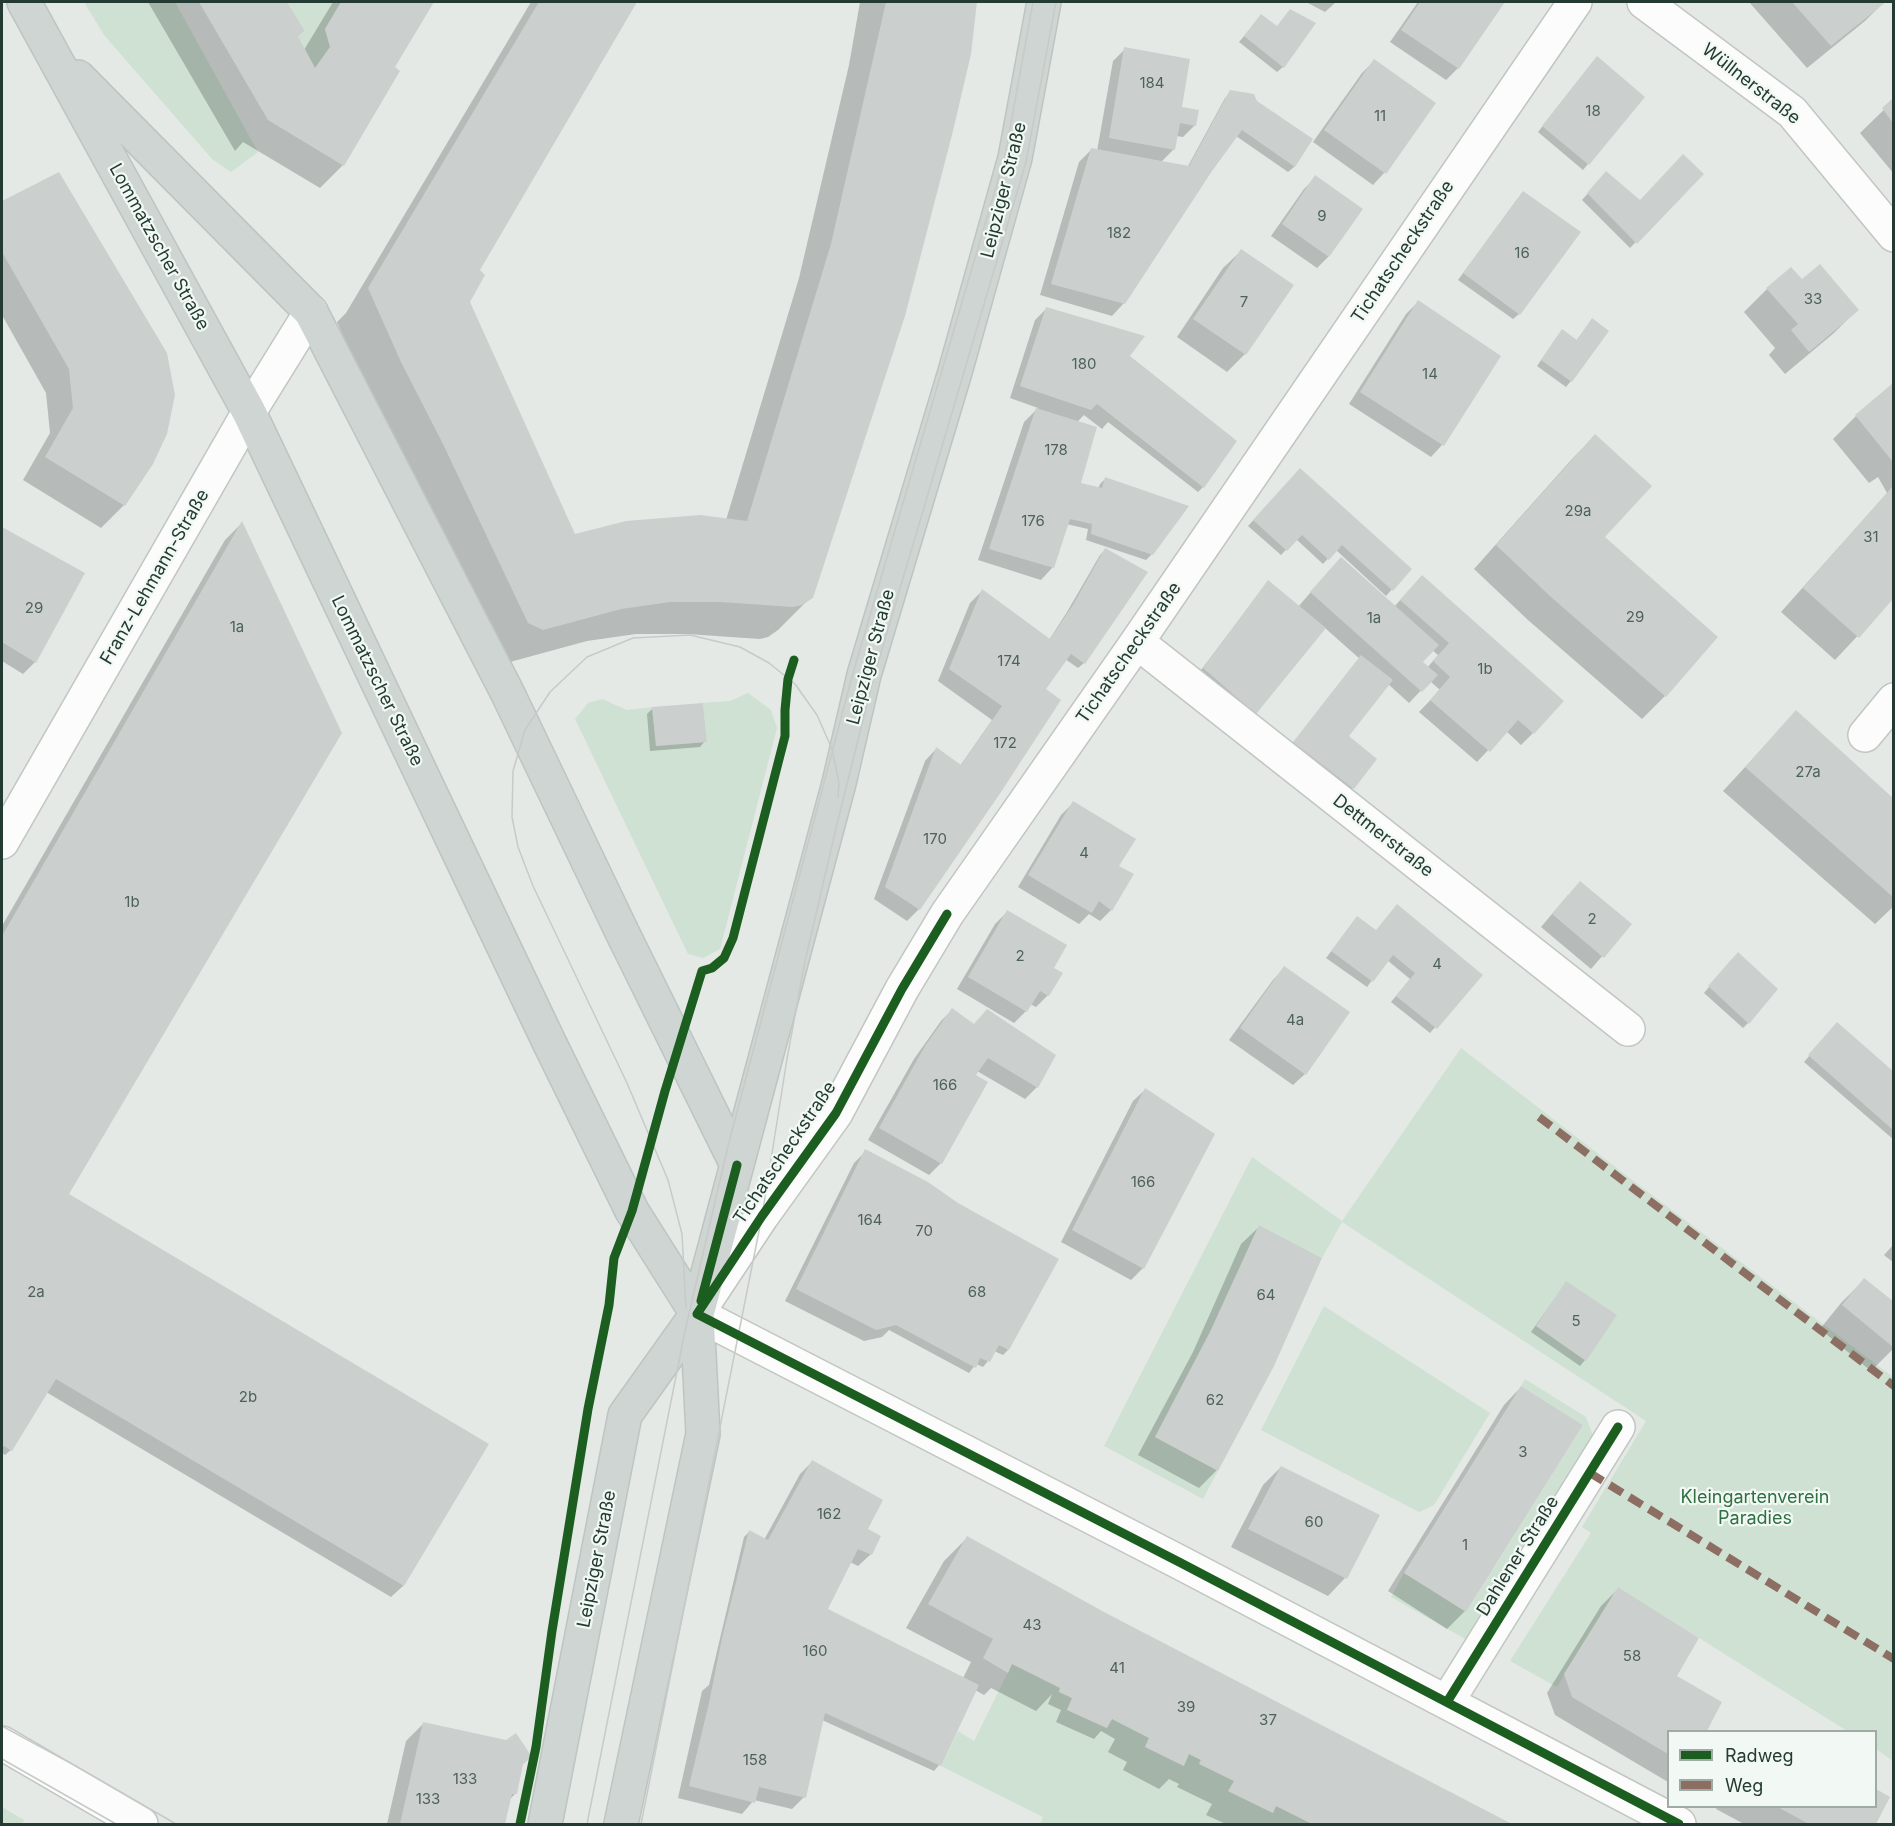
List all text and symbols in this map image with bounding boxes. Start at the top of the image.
street label: Wüllnerstraße [1698,39,1804,129]
house number: 184 [1139,74,1165,92]
house number: 18 [1585,102,1601,120]
house number: 11 [1374,107,1386,125]
street label: Leipziger Straße [977,120,1031,260]
street label: Lommatzscher Straße [104,160,214,334]
street label: Tichatscheckstraße [1347,176,1459,328]
house number: 9 [1317,207,1327,225]
house number: 182 [1107,224,1131,242]
house number: 16 [1514,244,1530,262]
house number: 33 [1804,290,1822,308]
house number: 7 [1240,293,1248,311]
house number: 180 [1072,355,1096,373]
house number: 14 [1422,365,1438,383]
house number: 178 [1044,441,1068,459]
street label: Franz-Lehmann-Straße [96,486,214,668]
house number: 29a [1565,502,1591,520]
house number: 176 [1021,512,1045,530]
house number: 31 [1863,528,1879,546]
street label: Tichatscheckstraße [1072,578,1186,728]
street label: Leipziger Straße [843,587,899,727]
street label: Lommatzscher Straße [326,592,428,770]
house number: 29 [25,599,43,617]
house number: 29 [1626,608,1644,626]
house number: 1a [1367,609,1381,627]
house number: 1a [230,618,244,636]
house number: 174 [997,652,1021,670]
house number: 1b [1477,660,1493,678]
house number: 172 [993,734,1017,752]
house number: 27a [1795,763,1821,781]
street label: Dettmerstraße [1328,790,1438,882]
house number: 170 [923,830,947,848]
house number: 4 [1079,844,1089,862]
house number: 1b [124,893,140,911]
house number: 2 [1587,910,1597,928]
house number: 2 [1015,947,1025,965]
house number: 4 [1432,955,1442,973]
house number: 4a [1286,1011,1304,1029]
house number: 166 [933,1076,957,1094]
street label: Tichatscheckstraße [729,1077,841,1229]
house number: 166 [1131,1173,1155,1191]
house number: 164 [857,1211,883,1229]
house number: 70 [915,1222,933,1240]
house number: 2a [27,1283,45,1301]
house number: 68 [968,1283,986,1301]
house number: 64 [1257,1286,1275,1304]
house number: 5 [1571,1312,1581,1330]
house number: 2b [239,1388,257,1406]
house number: 62 [1206,1391,1224,1409]
house number: 3 [1518,1443,1528,1461]
park label: Kleingartenverein Paradies [1681,1487,1829,1530]
street label: Leipziger Straße [573,1489,621,1629]
street label: Dahlener Straße [1472,1492,1564,1620]
house number: 162 [817,1505,841,1523]
house number: 60 [1305,1513,1323,1531]
house number: 1 [1462,1536,1468,1554]
house number: 43 [1023,1616,1041,1634]
house number: 160 [803,1642,827,1660]
house number: 58 [1623,1647,1641,1665]
house number: 41 [1109,1659,1125,1677]
house number: 39 [1177,1698,1195,1716]
house number: 37 [1259,1711,1277,1729]
legend [1667,1730,1877,1808]
text: Radweg [1725,1745,1794,1766]
house number: 158 [743,1751,767,1769]
house number: 133 [453,1770,477,1788]
text: Weg [1725,1775,1763,1796]
house number: 133 [416,1790,440,1808]

